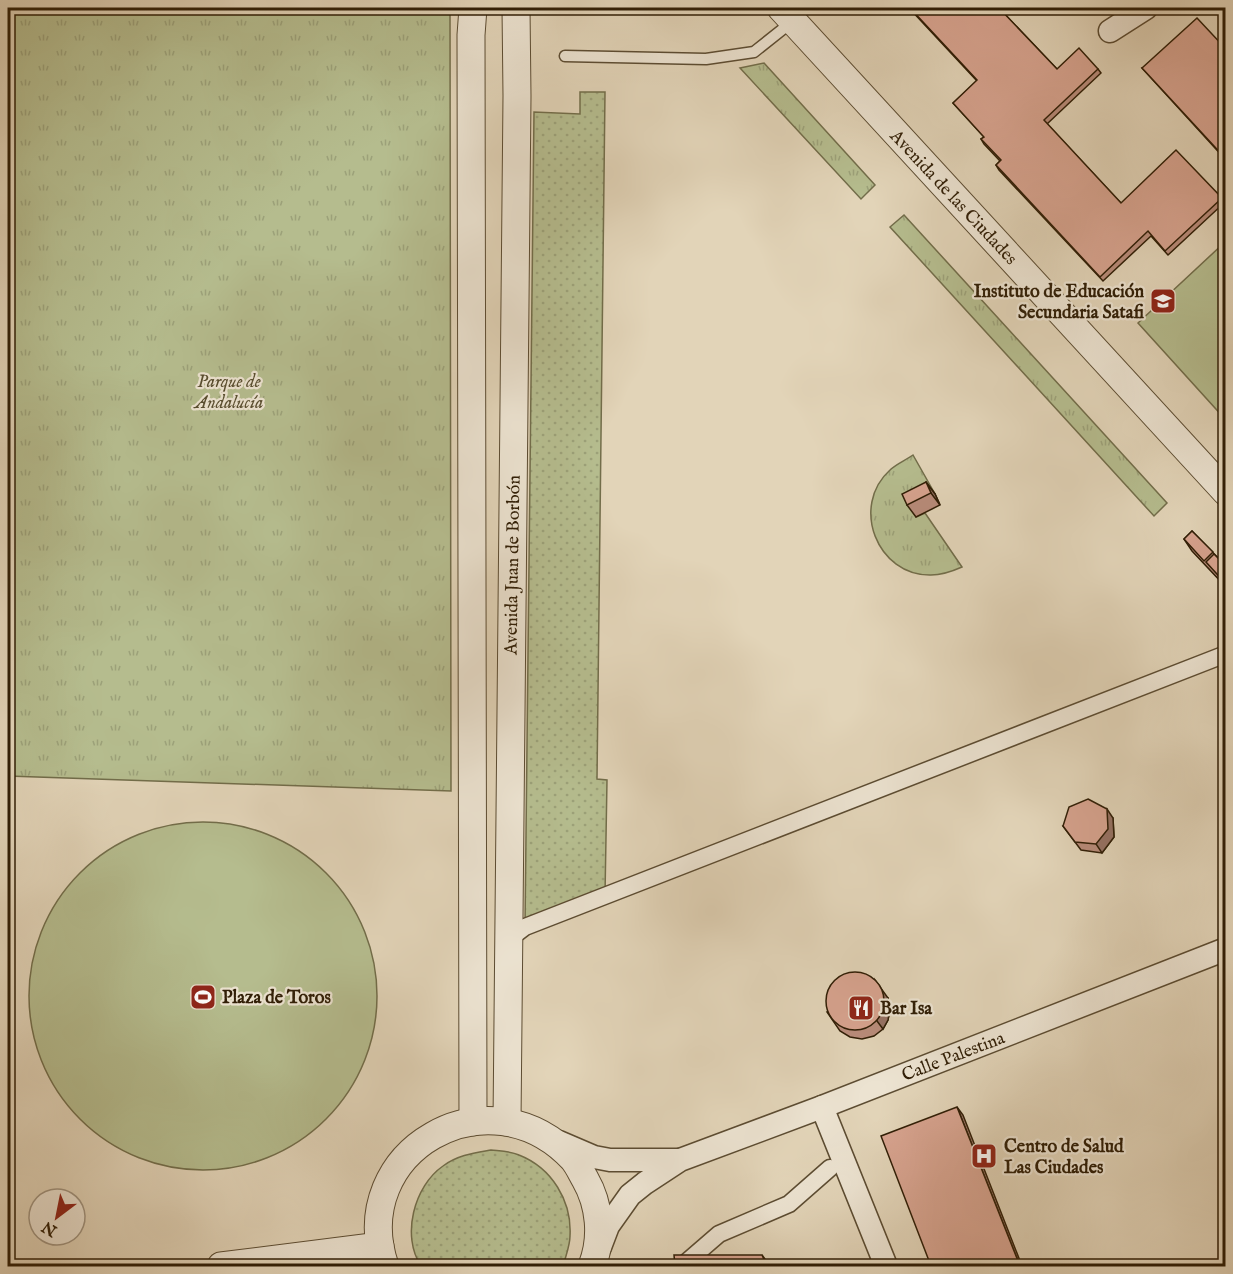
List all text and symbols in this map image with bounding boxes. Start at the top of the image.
street label: Avenida de las Ciudades [884,125,1022,270]
place label: Instituto de Educación Secundaria Satafi [974,281,1145,325]
school or university icon: Instituto de Educación Secundaria Satafi [1148,286,1178,316]
park label: Parque de Andalucía [193,371,263,415]
street label: Avenida Juan de Borbón [500,474,527,656]
sports icon: Plaza de Toros [188,982,218,1012]
place label: Plaza de Toros [222,987,331,1010]
restaurant icon: Bar Isa [846,993,876,1023]
place label: Bar Isa [880,998,933,1021]
street label: Calle Palestina [899,1027,1008,1088]
place label: Centro de Salud Las Ciudades [1004,1136,1124,1180]
hospital icon: Centro de Salud Las Ciudades [969,1141,999,1171]
north arrow [27,1187,87,1247]
text: N [39,1216,62,1241]

